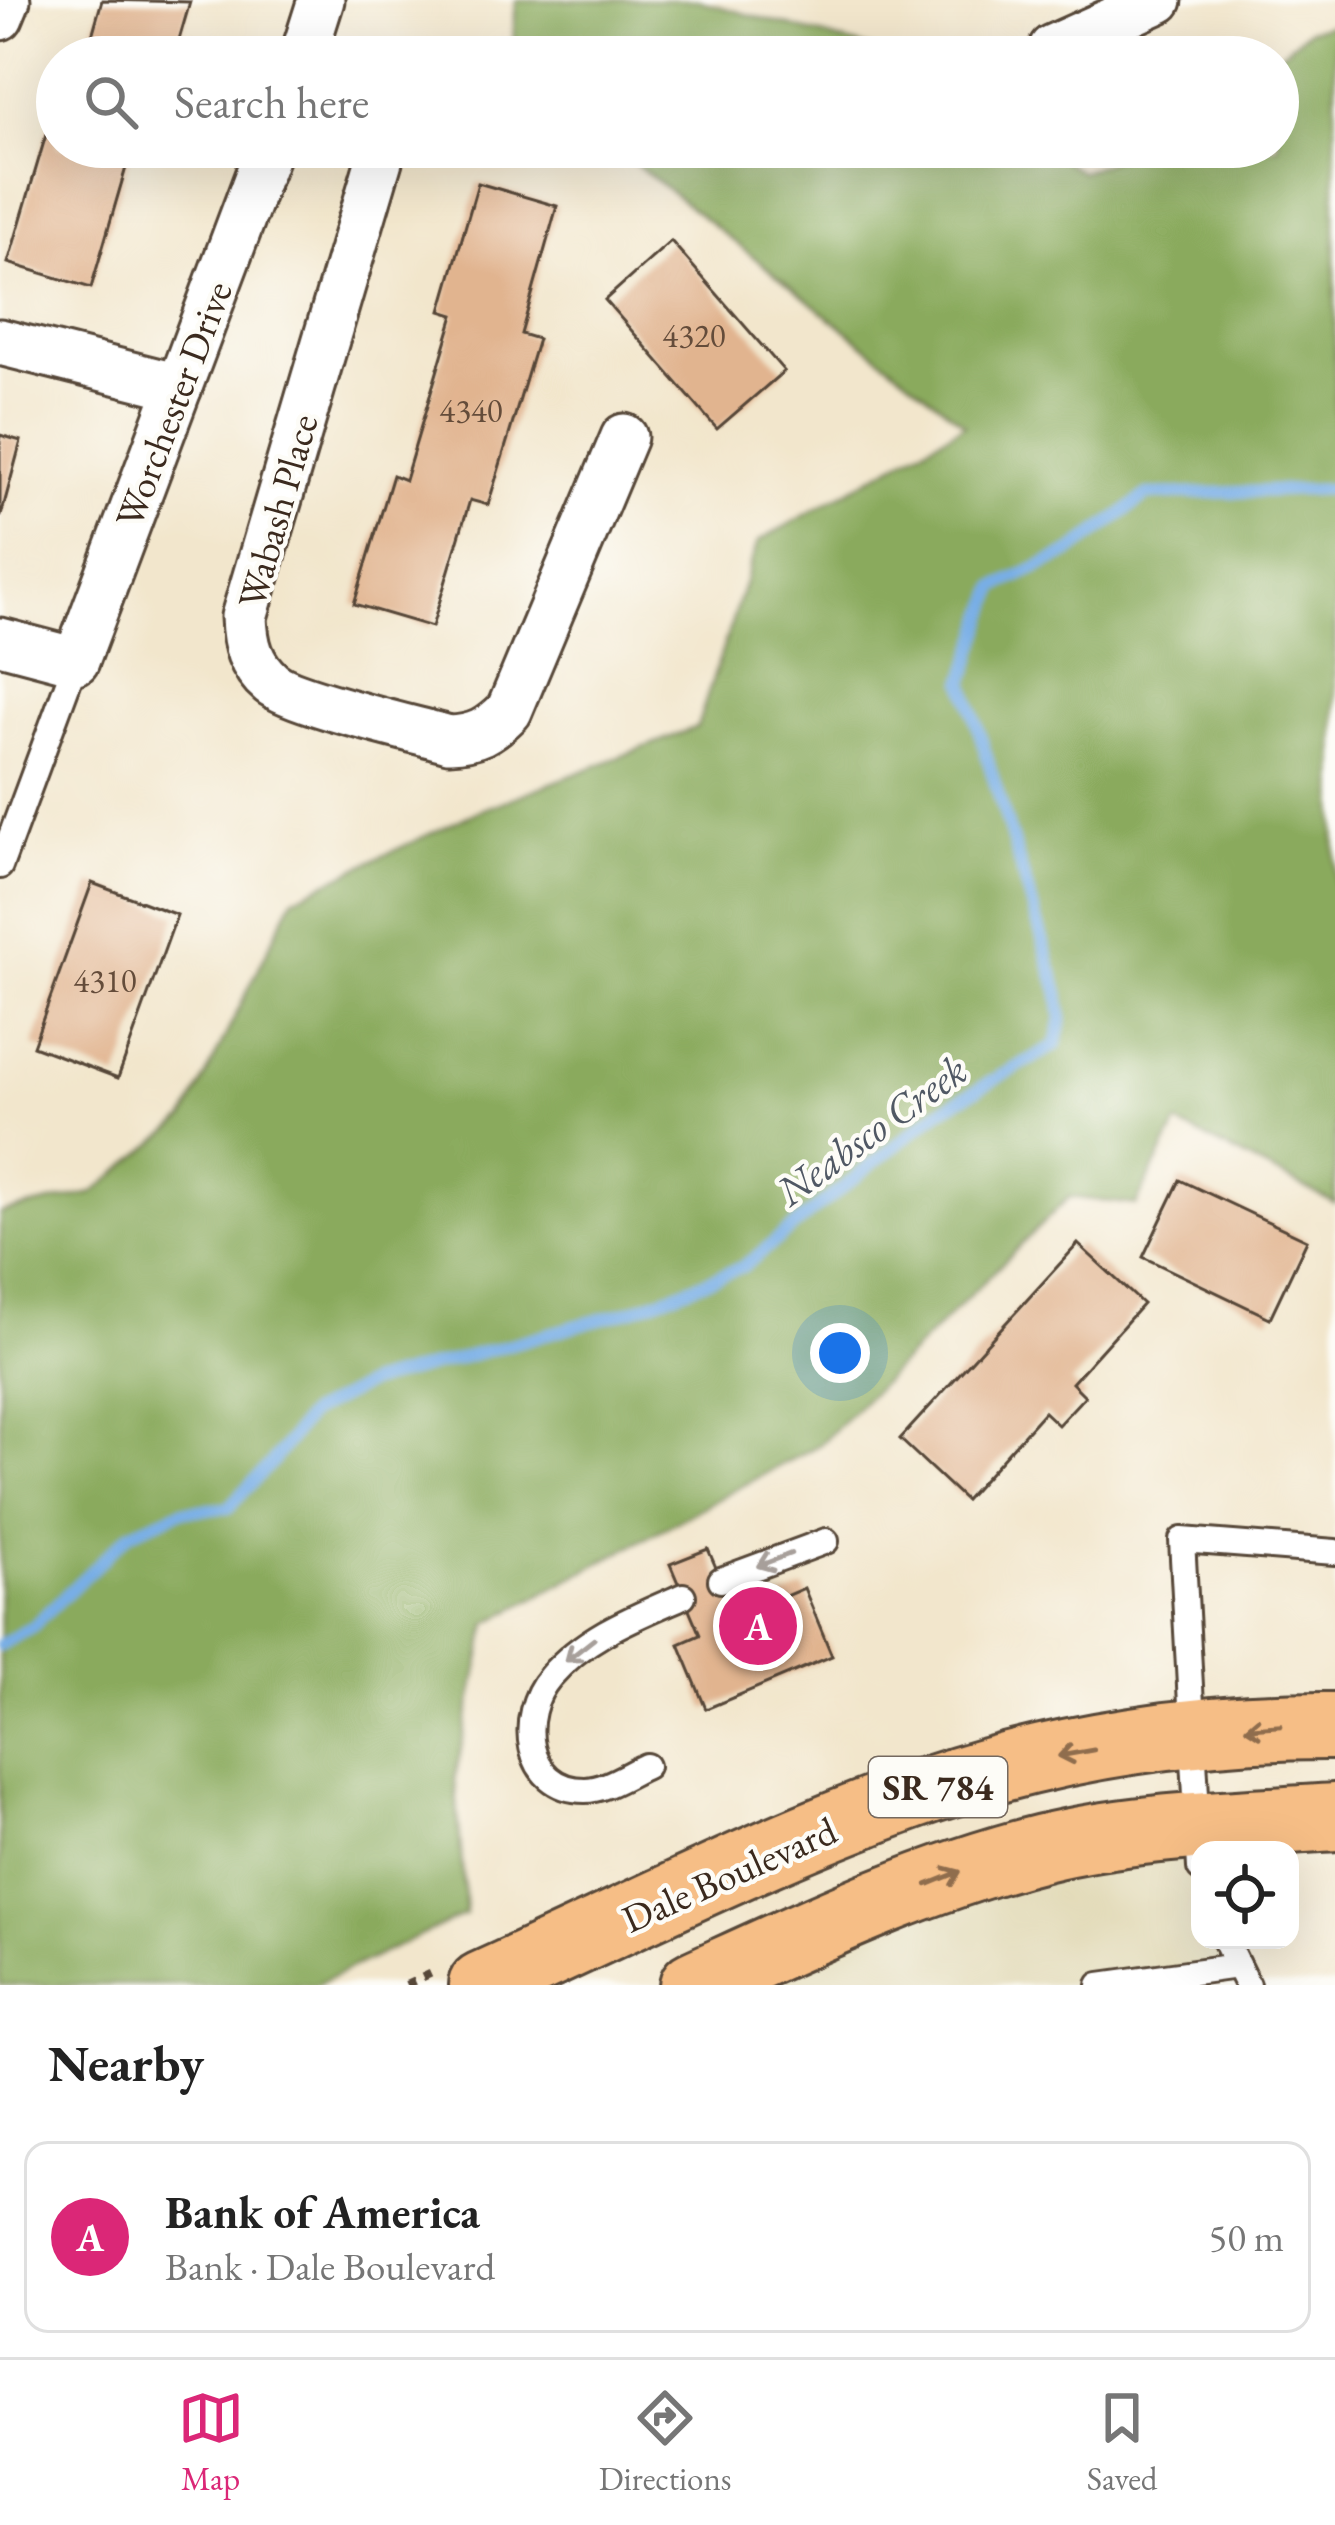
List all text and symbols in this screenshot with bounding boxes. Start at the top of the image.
search box [36,36,1299,168]
icon: search [78,69,144,135]
text: Search here [174,73,369,131]
street label: Worchester Drive [103,274,244,534]
house number: 4320 [662,314,726,357]
house number: 4340 [439,389,503,432]
street label: Wabash Place [225,408,329,614]
house number: 4310 [73,959,137,1002]
water label: Neabsco Creek [764,1043,978,1219]
your location [810,1323,870,1383]
one-way arrow [756,1551,793,1573]
pin: A [719,1581,797,1671]
one-way arrow [565,1636,597,1663]
one-way arrow [1244,1716,1283,1739]
one-way arrow [1058,1742,1097,1765]
road number: SR 784 [869,1757,1007,1817]
street label: Dale Boulevard [614,1804,845,1944]
map controls [1191,1841,1299,1949]
button: locate [1191,1841,1299,1949]
one-way arrow [925,1865,962,1887]
text: Nearby [48,2030,204,2096]
text: Bank of America [165,2183,480,2241]
text: A [76,2212,104,2263]
text: 50 m [1208,2212,1284,2263]
text: Bank · Dale Boulevard [165,2241,495,2292]
tab: Map [178,2385,244,2500]
tab: Directions [599,2385,732,2500]
tab: Saved [1087,2385,1157,2500]

